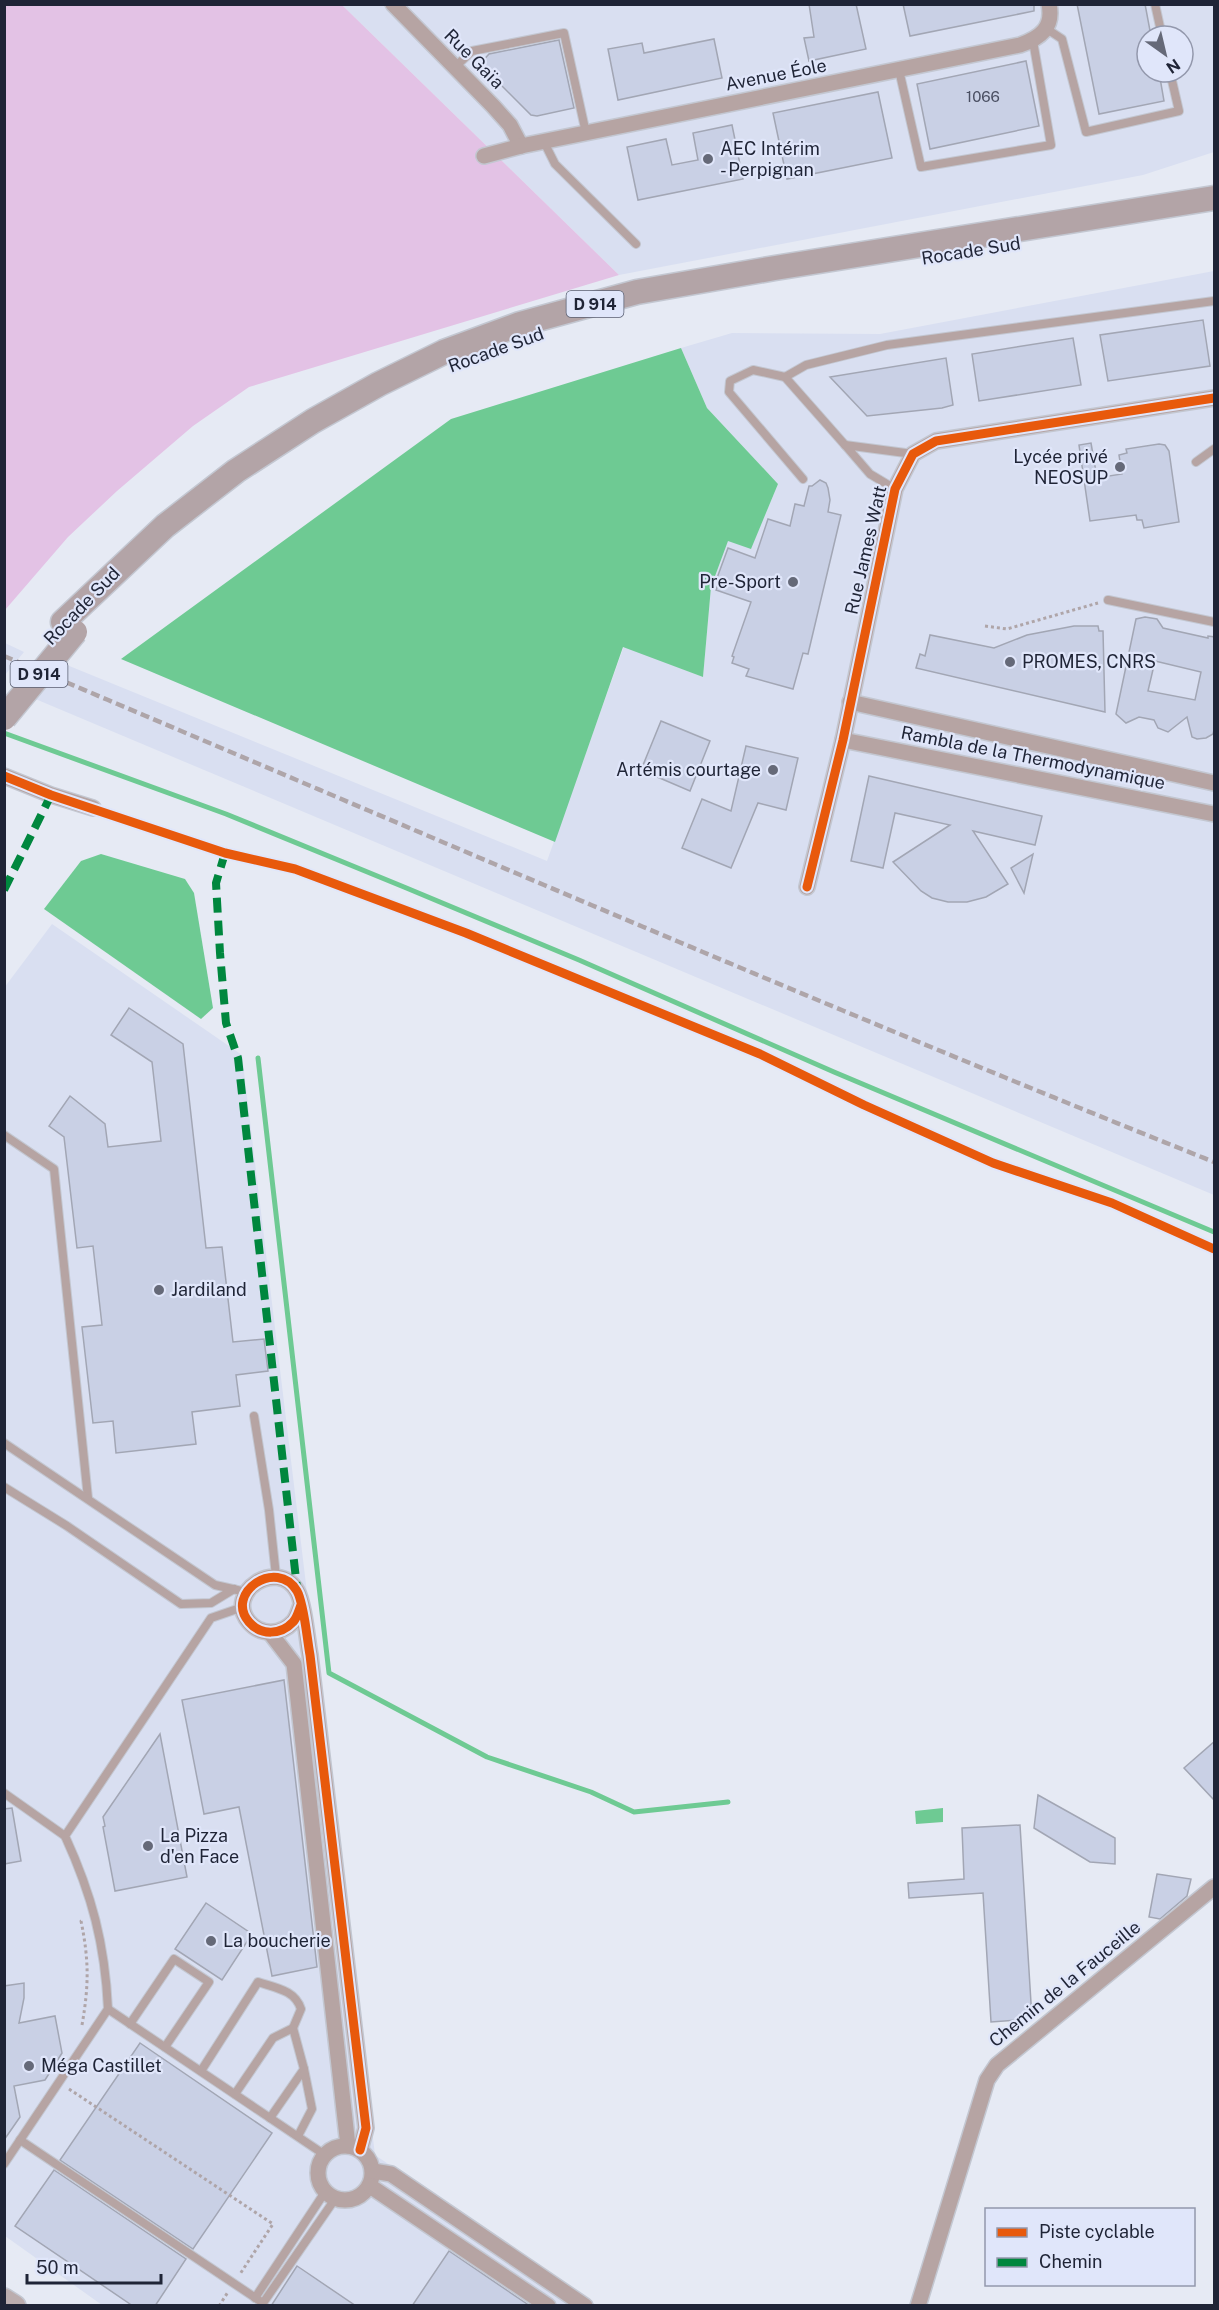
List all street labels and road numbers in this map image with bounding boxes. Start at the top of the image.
street label: Rue Gaïa [440,25,508,93]
street label: Avenue Éole [723,53,828,95]
street label: Rocade Sud [920,232,1022,269]
road number: D 914 [566,291,624,317]
street label: Rocade Sud [445,323,546,377]
street label: Rue James Watt [840,483,891,616]
street label: Rocade Sud [39,562,124,649]
road number: D 914 [10,661,68,687]
street label: Rambla de la Thermodynamique [899,722,1167,793]
street label: Chemin de la Fauceille [985,1916,1144,2051]

